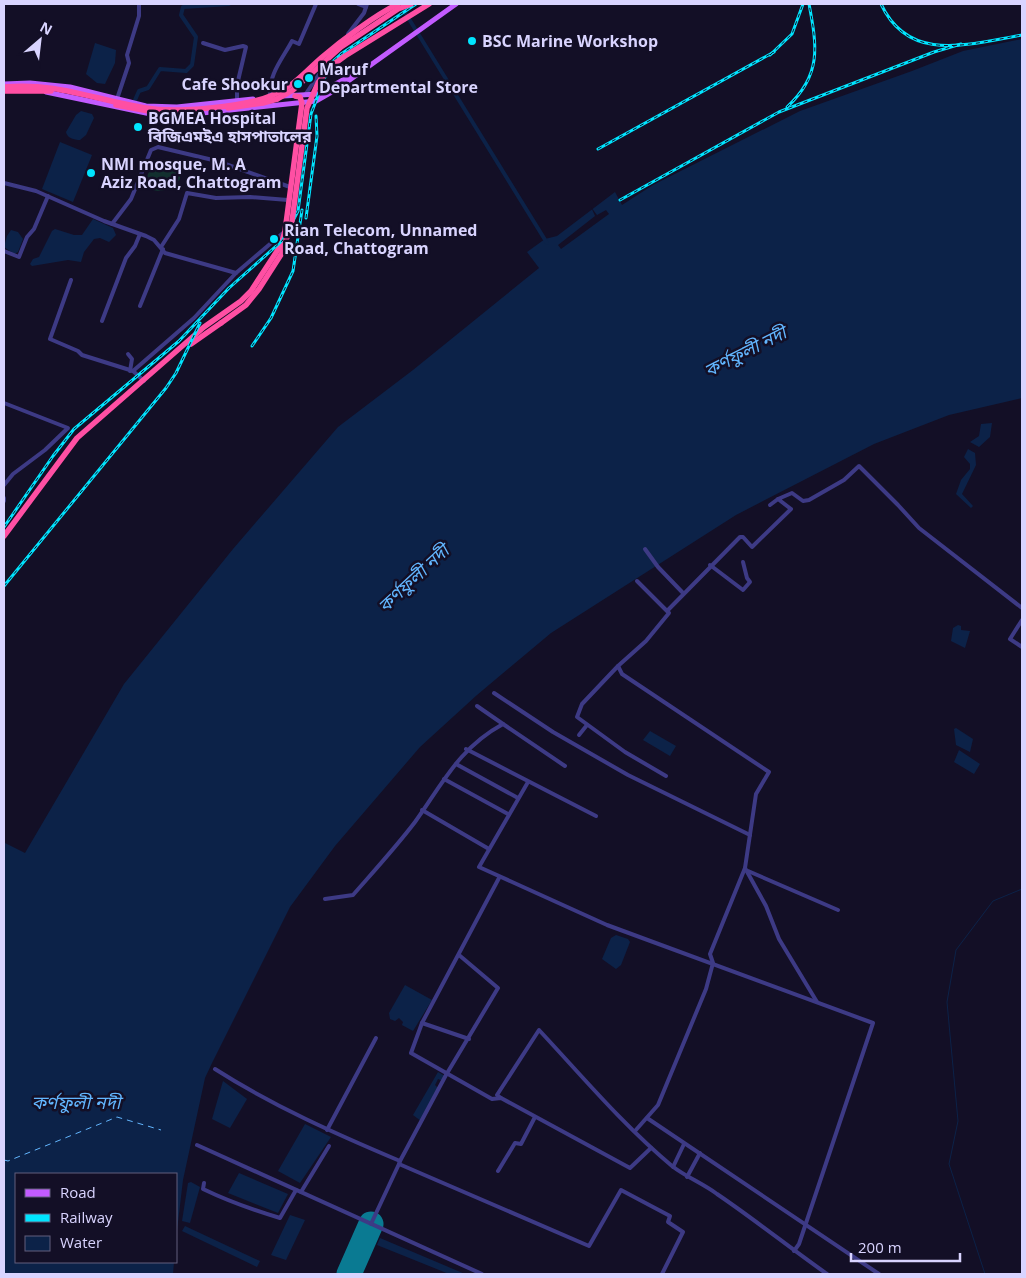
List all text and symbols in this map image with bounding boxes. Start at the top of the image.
north arrow [15,15,65,65]
text: N [37,17,56,39]
place label: BSC Marine Workshop [482,30,658,52]
marker: BSC Marine Workshop [466,35,478,47]
place label: Maruf Departmental Store [319,58,478,98]
marker: Maruf Departmental Store [303,72,315,84]
place label: Cafe Shookur [181,73,288,95]
marker: Cafe Shookur [292,78,304,90]
place label: BGMEA Hospital বিজিএমইএ হাসপাতালের [147,107,312,147]
marker: BGMEA Hospital বিজিএমইএ হাসপাতালের [132,121,144,133]
place label: NMI mosque, M. A Aziz Road, Chattogram [101,153,282,193]
marker: NMI mosque, M. A Aziz Road, Chattogram [85,167,97,179]
place label: Rian Telecom, Unnamed Road, Chattogram [284,219,477,259]
marker: Rian Telecom, Unnamed Road, Chattogram [268,233,280,245]
water label: কর্ণফুলী নদী [700,319,793,382]
water label: কর্ণফুলী নদী [372,537,456,617]
water label: কর্ণফুলী নদী [32,1090,124,1114]
legend [15,1173,178,1263]
text: Road [60,1182,96,1202]
text: Railway [60,1207,113,1227]
scale bar [851,1230,960,1262]
text: Water [60,1232,102,1252]
text: 200 m [858,1237,902,1257]

